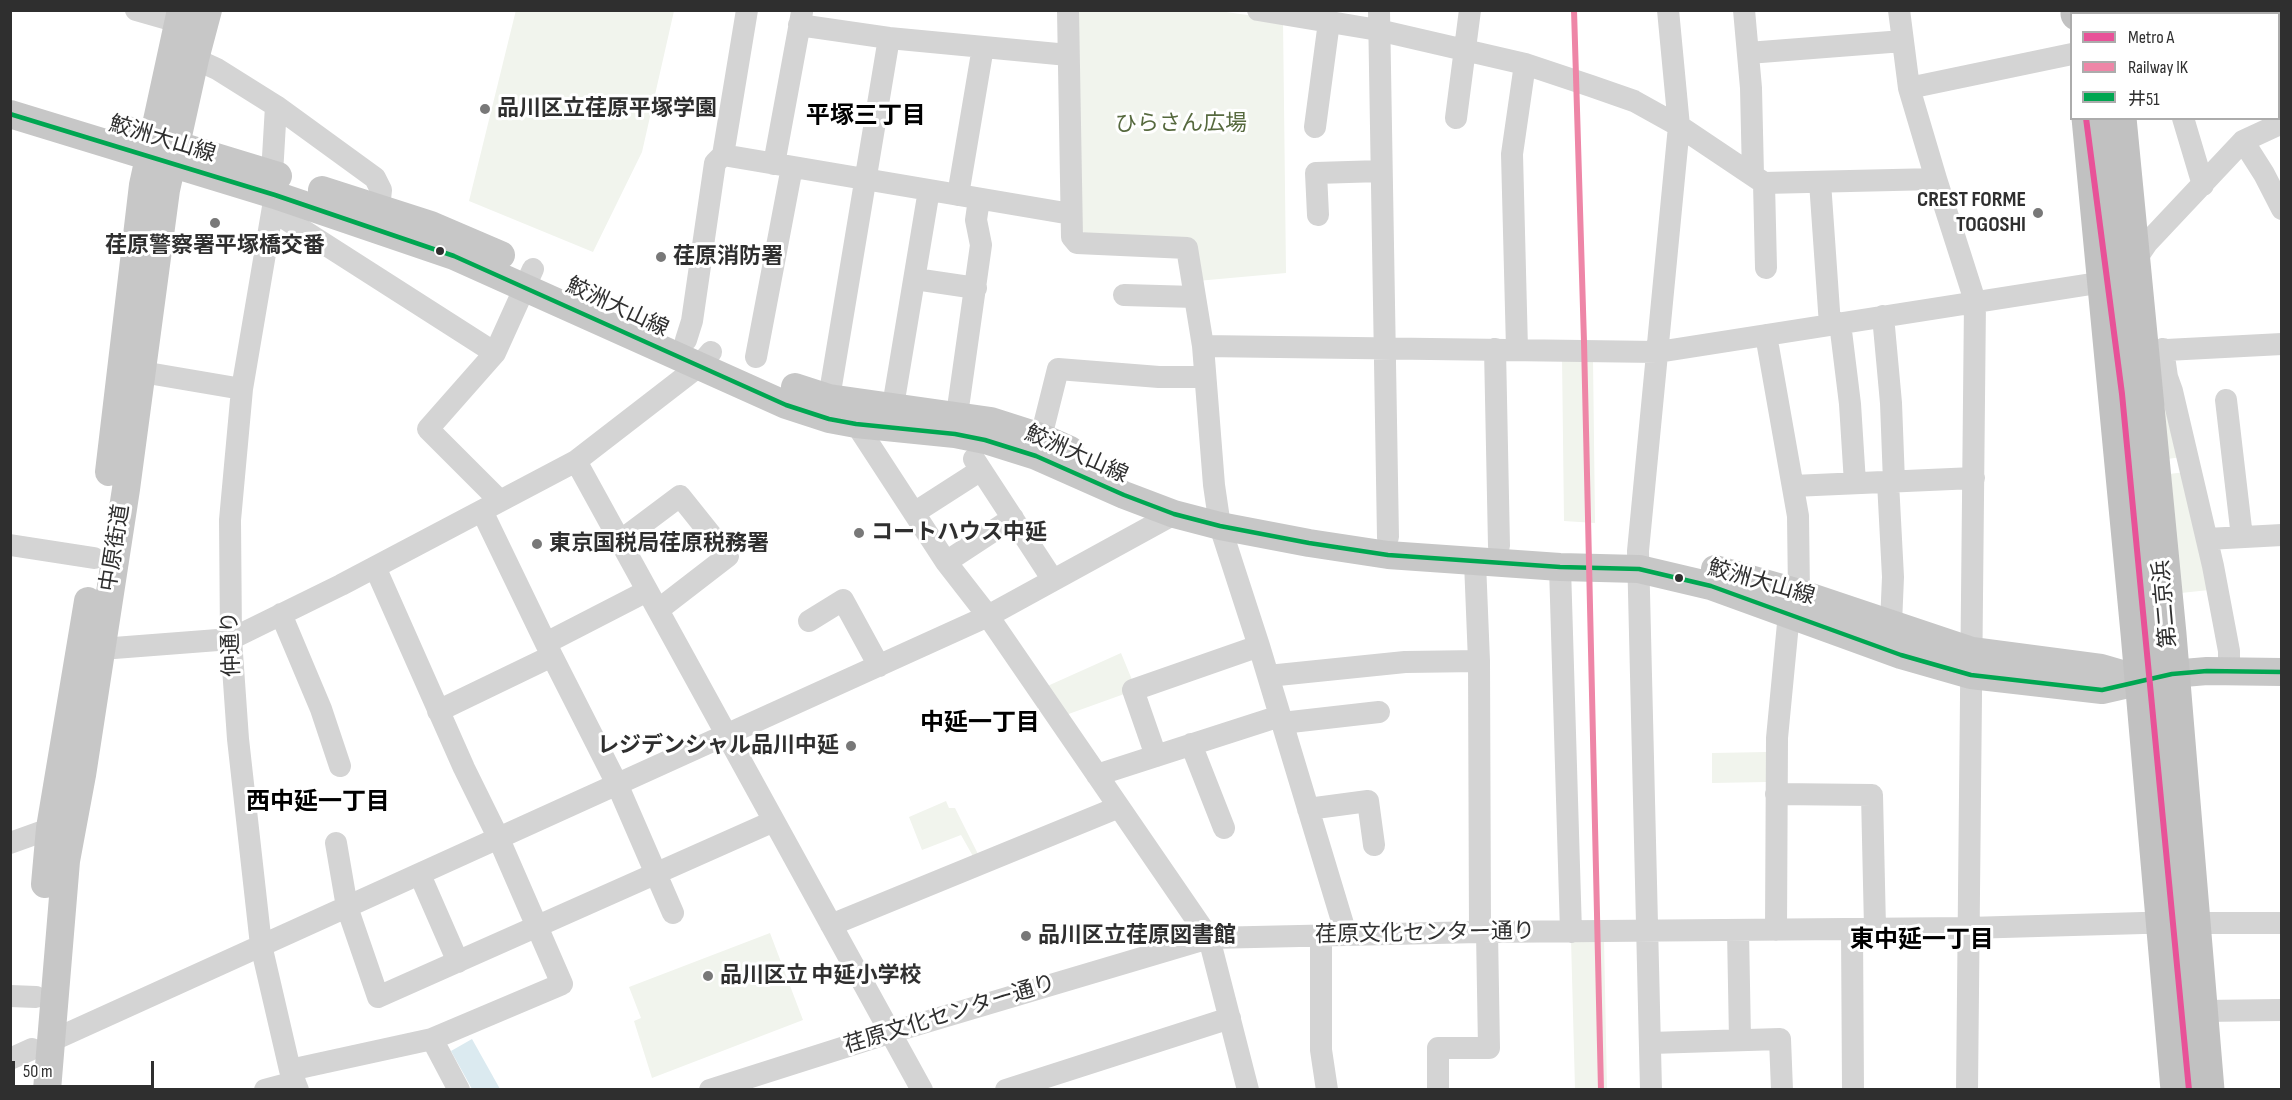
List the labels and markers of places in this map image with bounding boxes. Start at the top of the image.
place label: 品川区立荏原平塚学園 [497,96,717,122]
marker: 品川区立荏原平塚学園 [478,102,492,116]
place label: CREST FORME TOGOSHI [1917,187,2026,238]
marker: CREST FORME TOGOSHI [2031,206,2045,220]
marker: 荏原警察署平塚橋交番 [208,216,222,230]
place label: 荏原警察署平塚橋交番 [105,233,325,259]
place label: 荏原消防署 [673,244,783,270]
unlabelled marker [434,245,446,257]
marker: 荏原消防署 [654,250,668,264]
place label: コートハウス中延 [871,520,1047,546]
marker: コートハウス中延 [852,526,866,540]
place label: 東京国税局荏原税務署 [549,531,769,557]
marker: 東京国税局荏原税務署 [530,537,544,551]
unlabelled marker [1673,572,1685,584]
place label: レジデンシャル品川中延 [597,733,839,759]
marker: レジデンシャル品川中延 [844,739,858,753]
place label: 品川区立荏原図書館 [1038,923,1236,949]
marker: 品川区立荏原図書館 [1019,929,1033,943]
place label: 品川区立 中延小学校 [720,963,921,989]
marker: 品川区立 中延小学校 [701,969,715,983]

